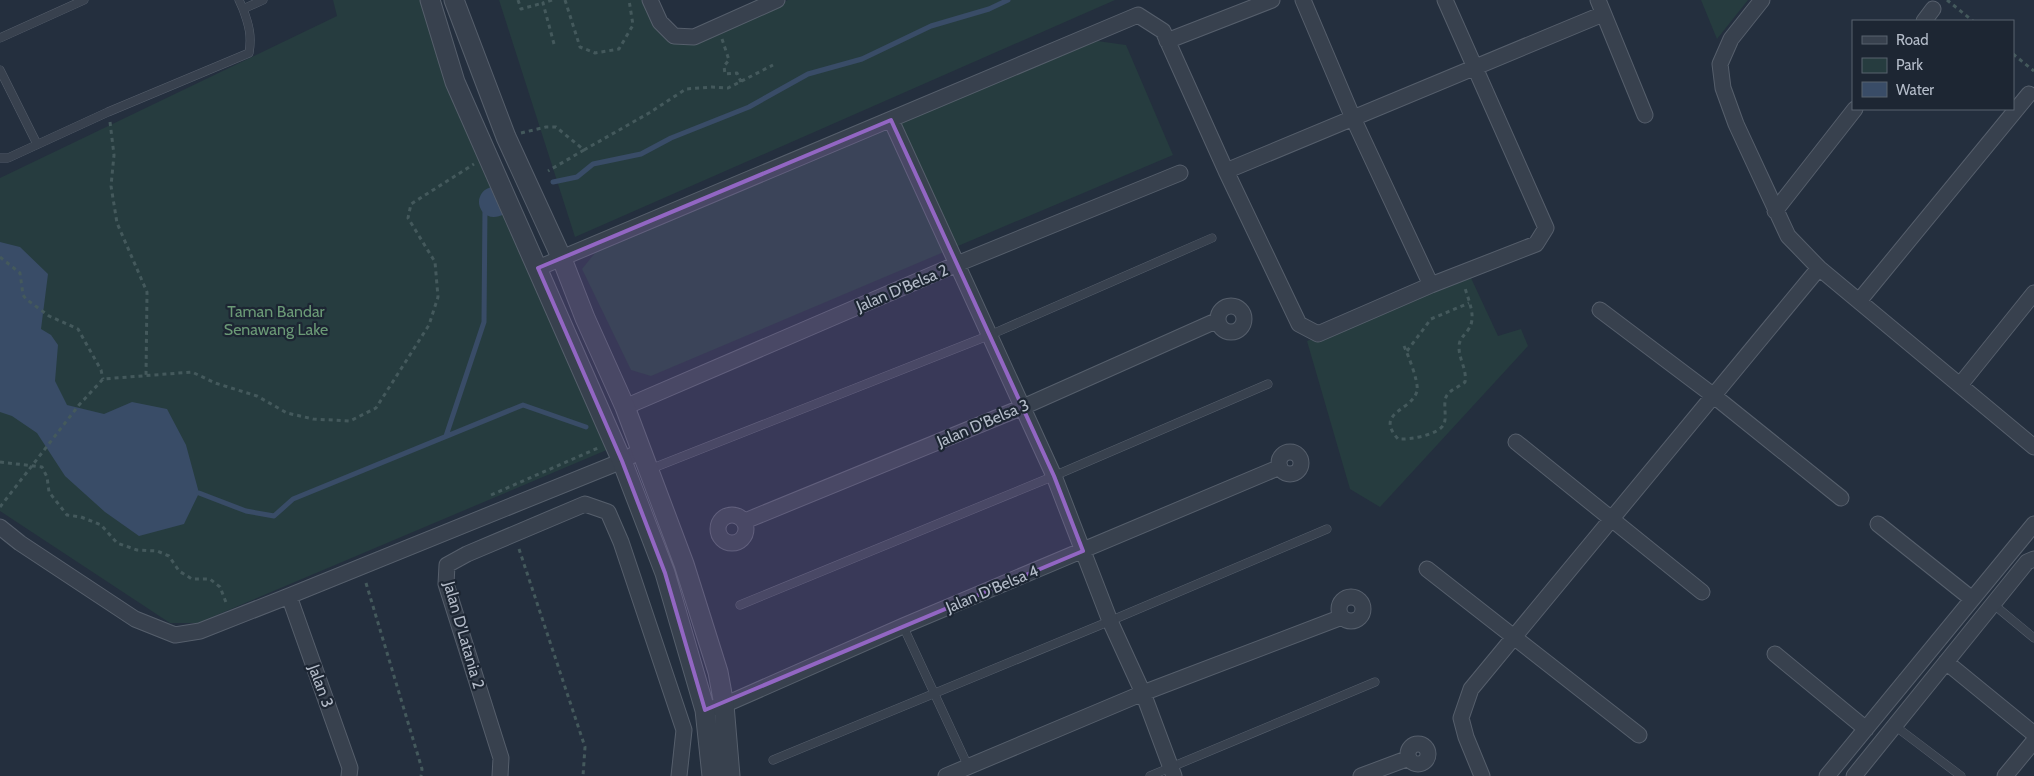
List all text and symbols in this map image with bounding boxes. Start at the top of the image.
legend [1852,20,2014,110]
text: Road [1896,31,1929,49]
text: Park [1896,56,1923,74]
text: Water [1896,81,1934,99]
street label: Jalan D'Belsa 2 [852,260,951,316]
park label: Taman Bandar Senawang Lake [224,302,328,339]
street label: Jalan D'Belsa 3 [933,395,1032,451]
street label: Jalan D'Belsa 4 [942,561,1041,617]
street label: Jalan D’Latania 2 [439,578,488,691]
street label: Jalan 3 [304,661,337,710]

